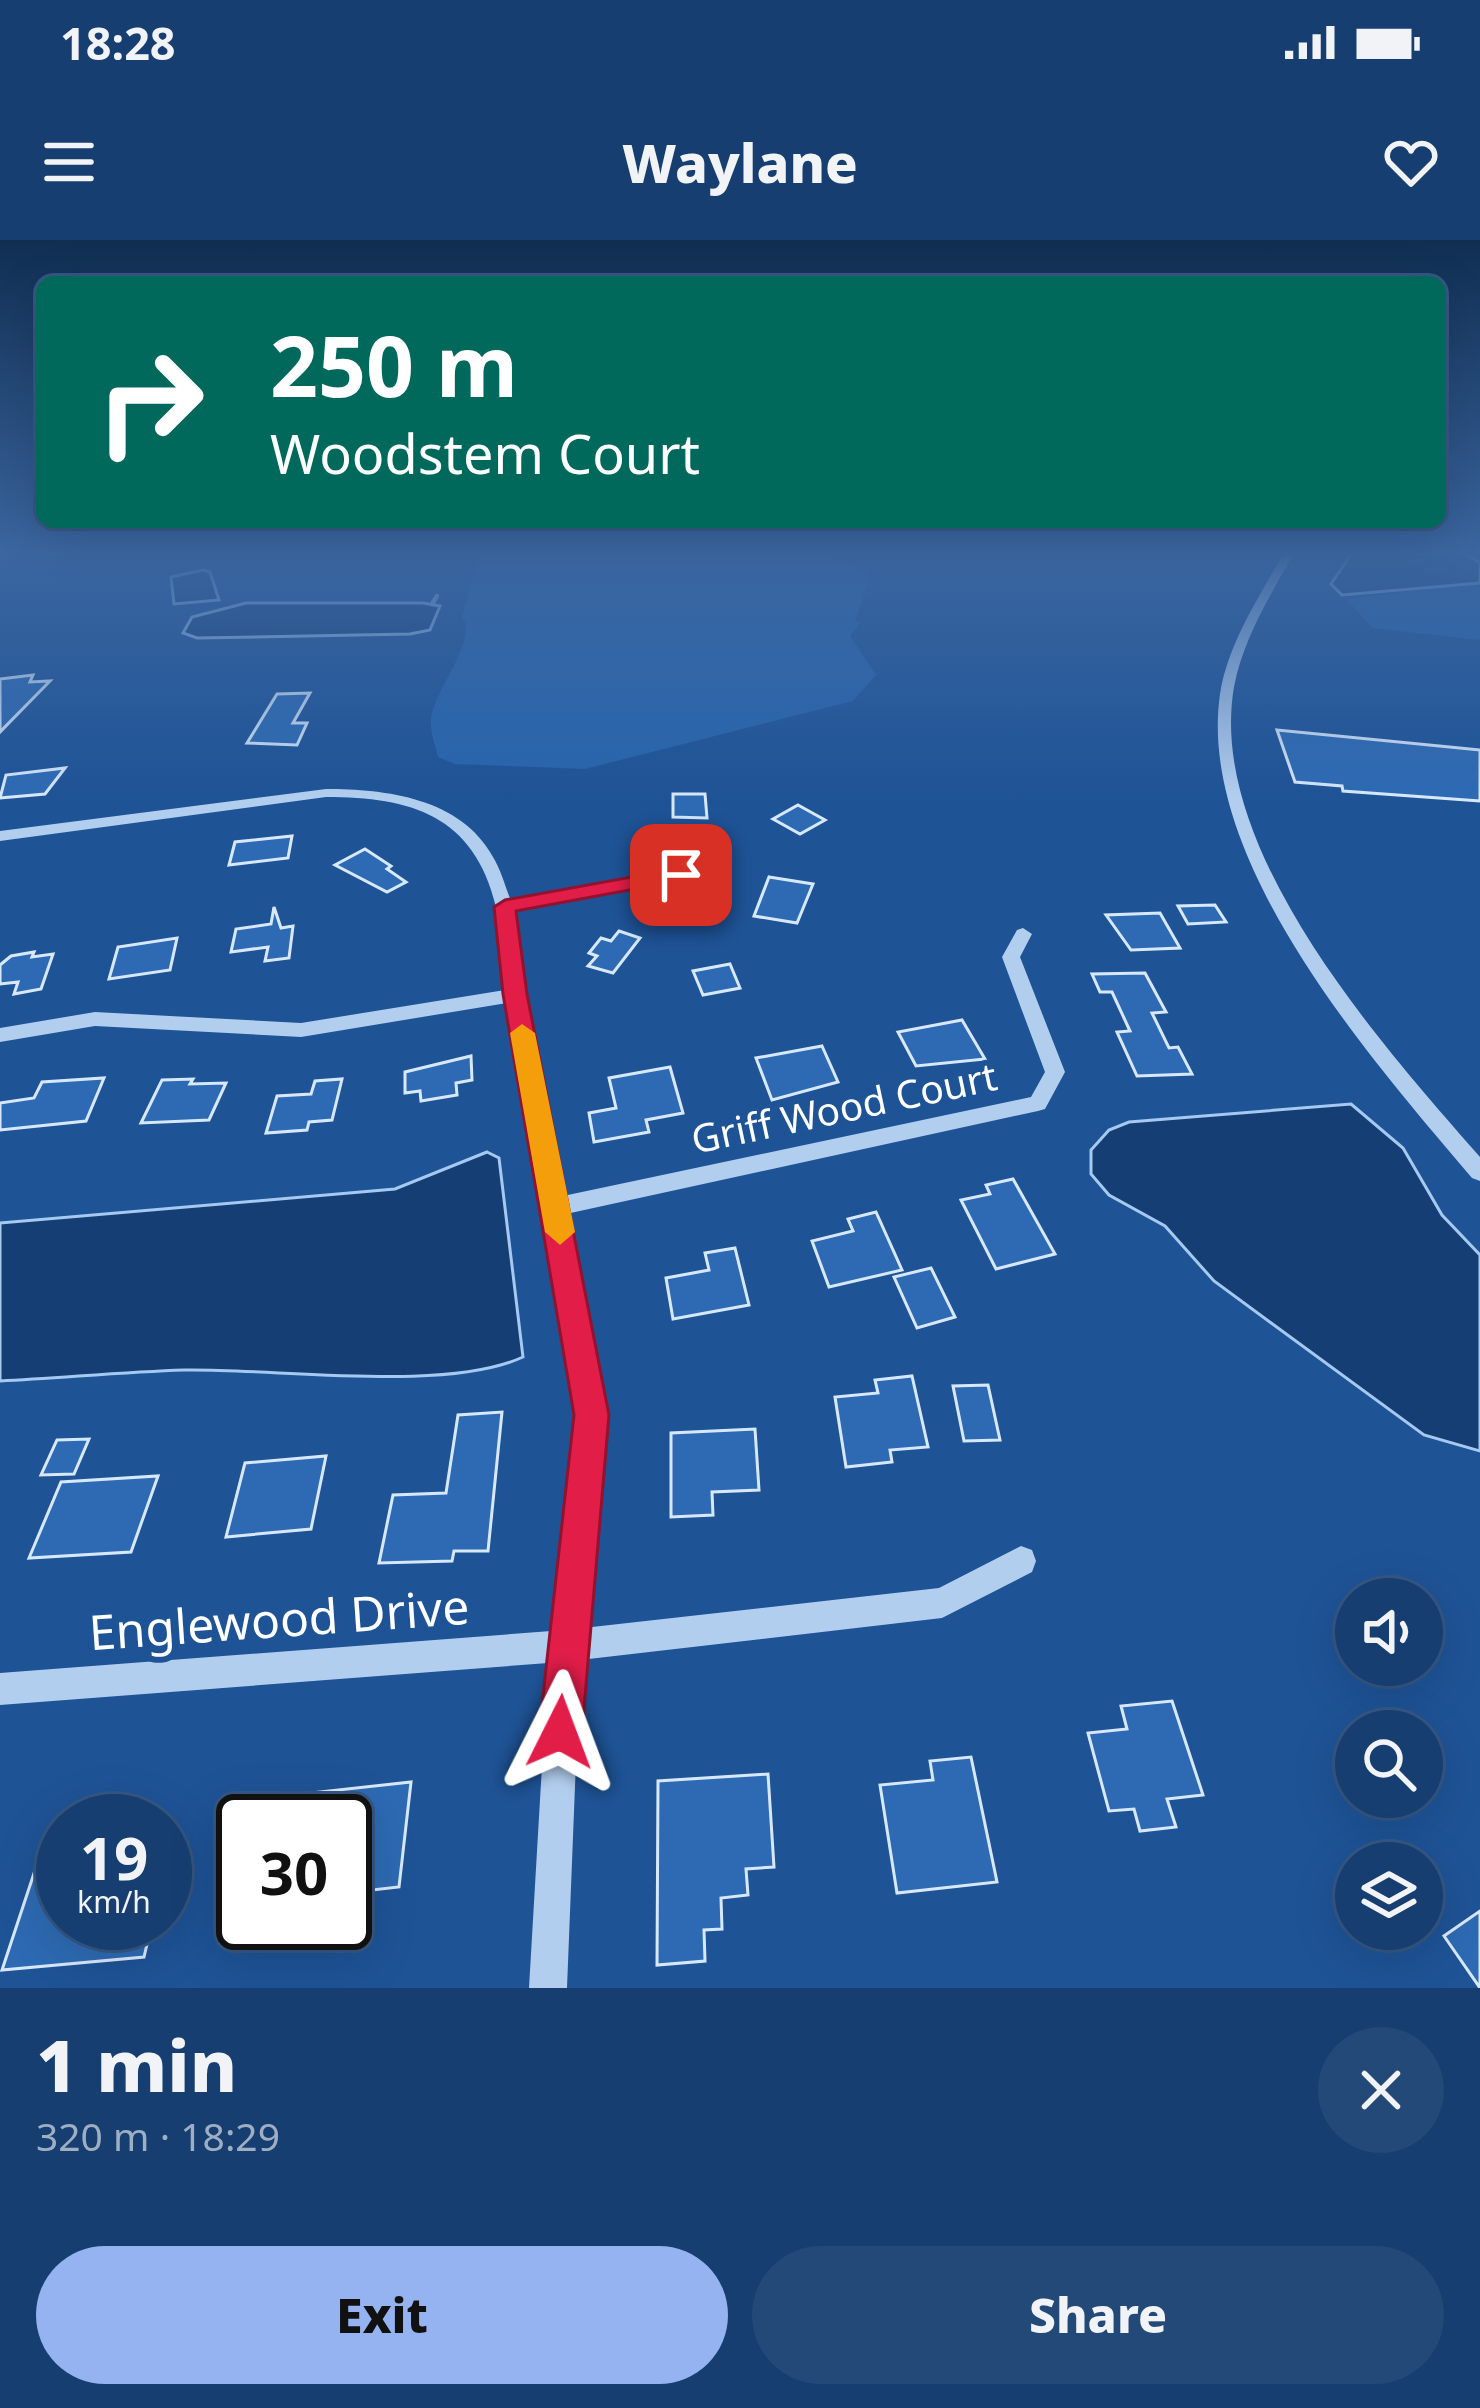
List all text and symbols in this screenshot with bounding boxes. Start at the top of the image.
text: 18:28 [60,12,176,73]
text: Waylane [622,125,858,199]
icon: menu [36,129,102,195]
icon: heart [1378,129,1444,195]
text: 250 m [270,307,518,422]
icon: right [72,324,228,480]
text: Woodstem Court [270,416,700,490]
pin [630,824,732,926]
icon: arrive [648,842,714,908]
street label: Griff Wood Court [686,1048,1001,1165]
street label: Englewood Drive [87,1573,471,1664]
map controls [1335,1578,1443,1950]
button: sound [1335,1578,1443,1686]
position arrow [497,1669,623,1795]
button: search [1335,1710,1443,1818]
speed limit sign: 30 [216,1794,372,1950]
text: 19 [80,1816,148,1898]
button: layers [1335,1842,1443,1950]
text: km/h [77,1881,151,1922]
text: 1 min [36,2015,237,2113]
button: close [1318,2027,1444,2153]
text: 320 m · 18:29 [36,2109,280,2162]
button: Exit [36,2246,728,2384]
button: Share [752,2246,1444,2384]

